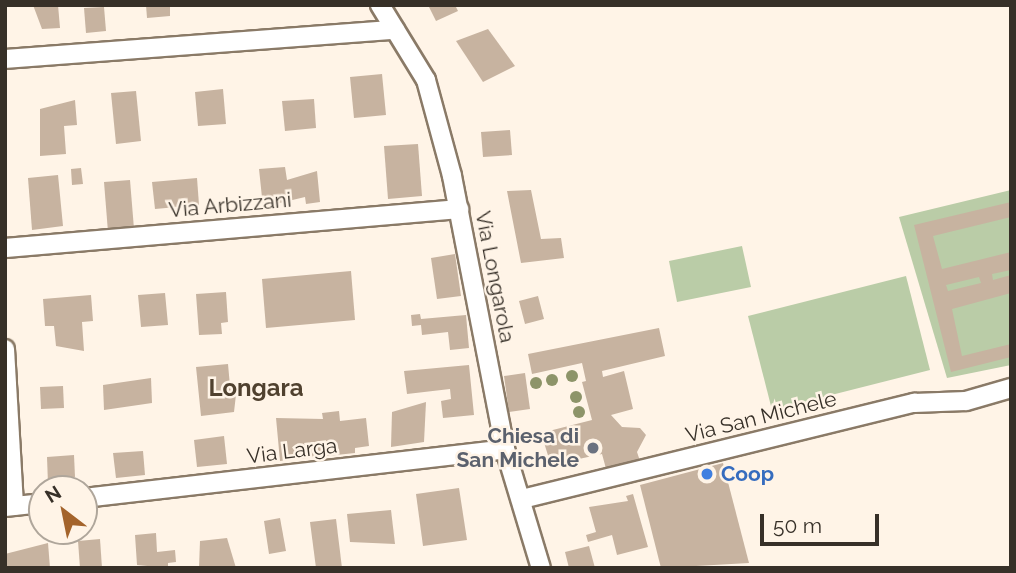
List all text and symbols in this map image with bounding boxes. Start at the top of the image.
street label: Via Arbizzani [167,187,293,223]
street label: Via Longarola [470,209,520,345]
district label: Longara [209,374,303,402]
street label: Via San Michele [683,386,839,448]
place label: Chiesa di San Michele [457,423,579,473]
street label: Via Larga [245,433,339,469]
marker: Chiesa di San Michele [585,440,601,456]
place label: Coop [721,461,774,487]
marker: Coop [699,466,715,482]
north arrow [28,475,98,545]
text: N [41,481,65,507]
scale bar [764,500,883,544]
text: 50 m [773,513,822,538]

